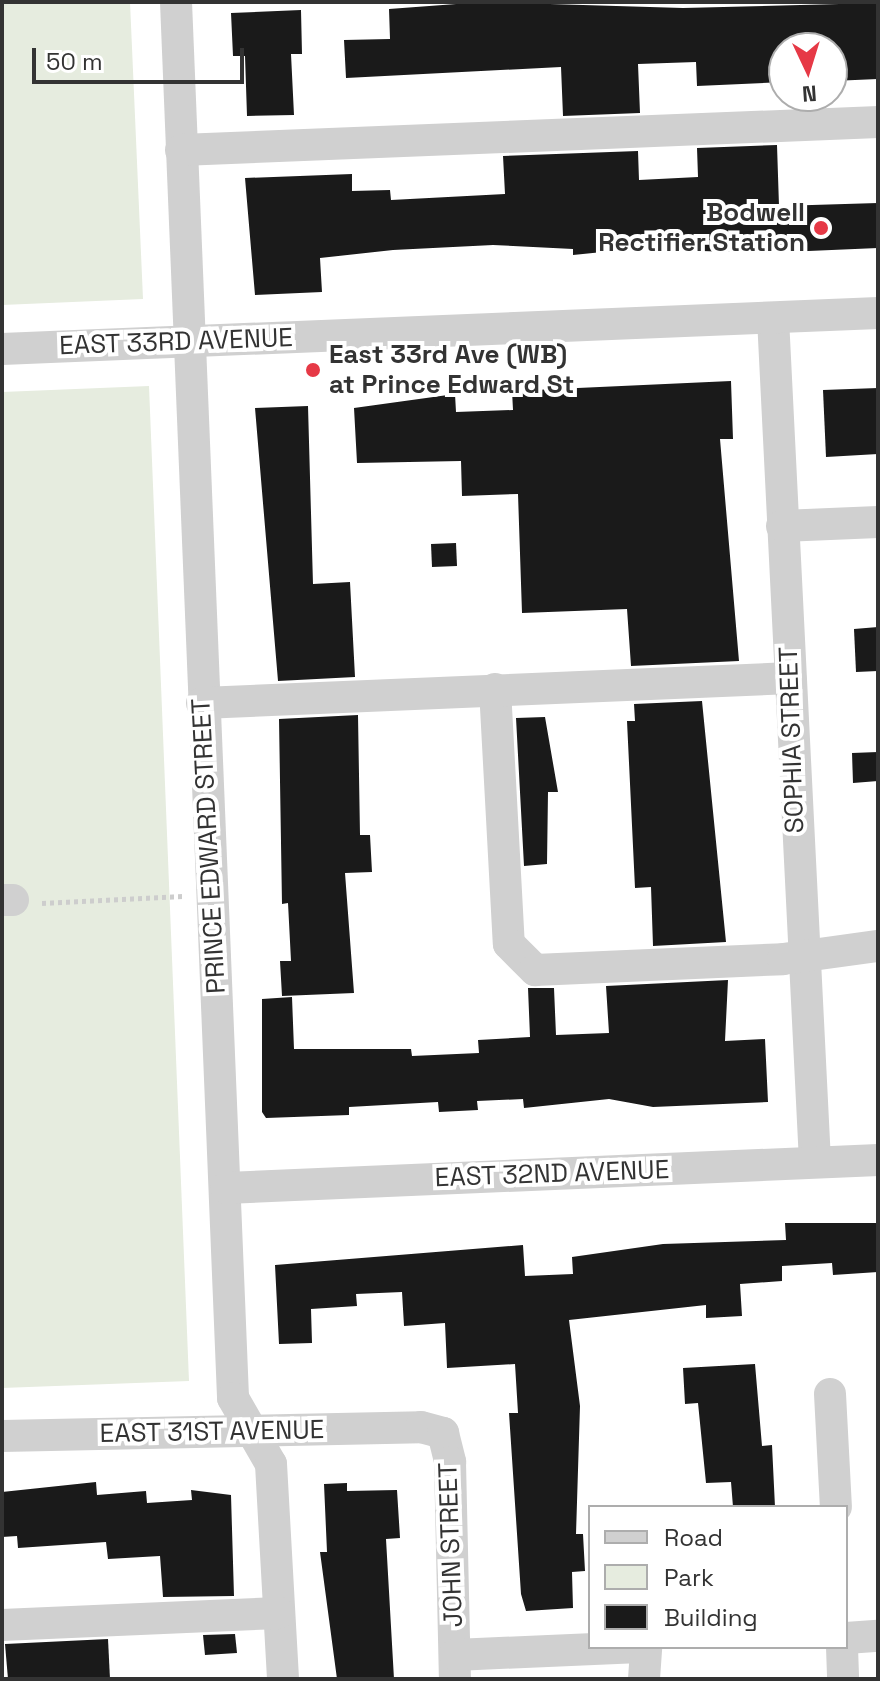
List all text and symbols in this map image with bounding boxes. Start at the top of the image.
scale bar [36,32,248,82]
north arrow [768,32,848,112]
text: 50 m [46,46,103,77]
text: N [801,79,818,108]
place label: Bodwell Rectifier Station [598,197,805,258]
marker: Bodwell Rectifier Station [812,219,830,237]
street label: EAST 33RD AVENUE [58,322,294,362]
place label: East 33rd Ave (WB) at Prince Edward St [329,339,574,400]
marker: East 33rd Ave (WB) at Prince Edward St [304,361,322,379]
street label: SOPHIA STREET [773,646,811,834]
street label: PRINCE EDWARD STREET [186,698,232,994]
street label: EAST 32ND AVENUE [434,1154,670,1194]
street label: EAST 31ST AVENUE [99,1414,325,1450]
street label: JOHN STREET [433,1462,469,1628]
legend [588,1505,848,1649]
text: Road [664,1522,723,1553]
text: Park [664,1562,714,1593]
text: Building [664,1602,758,1633]

